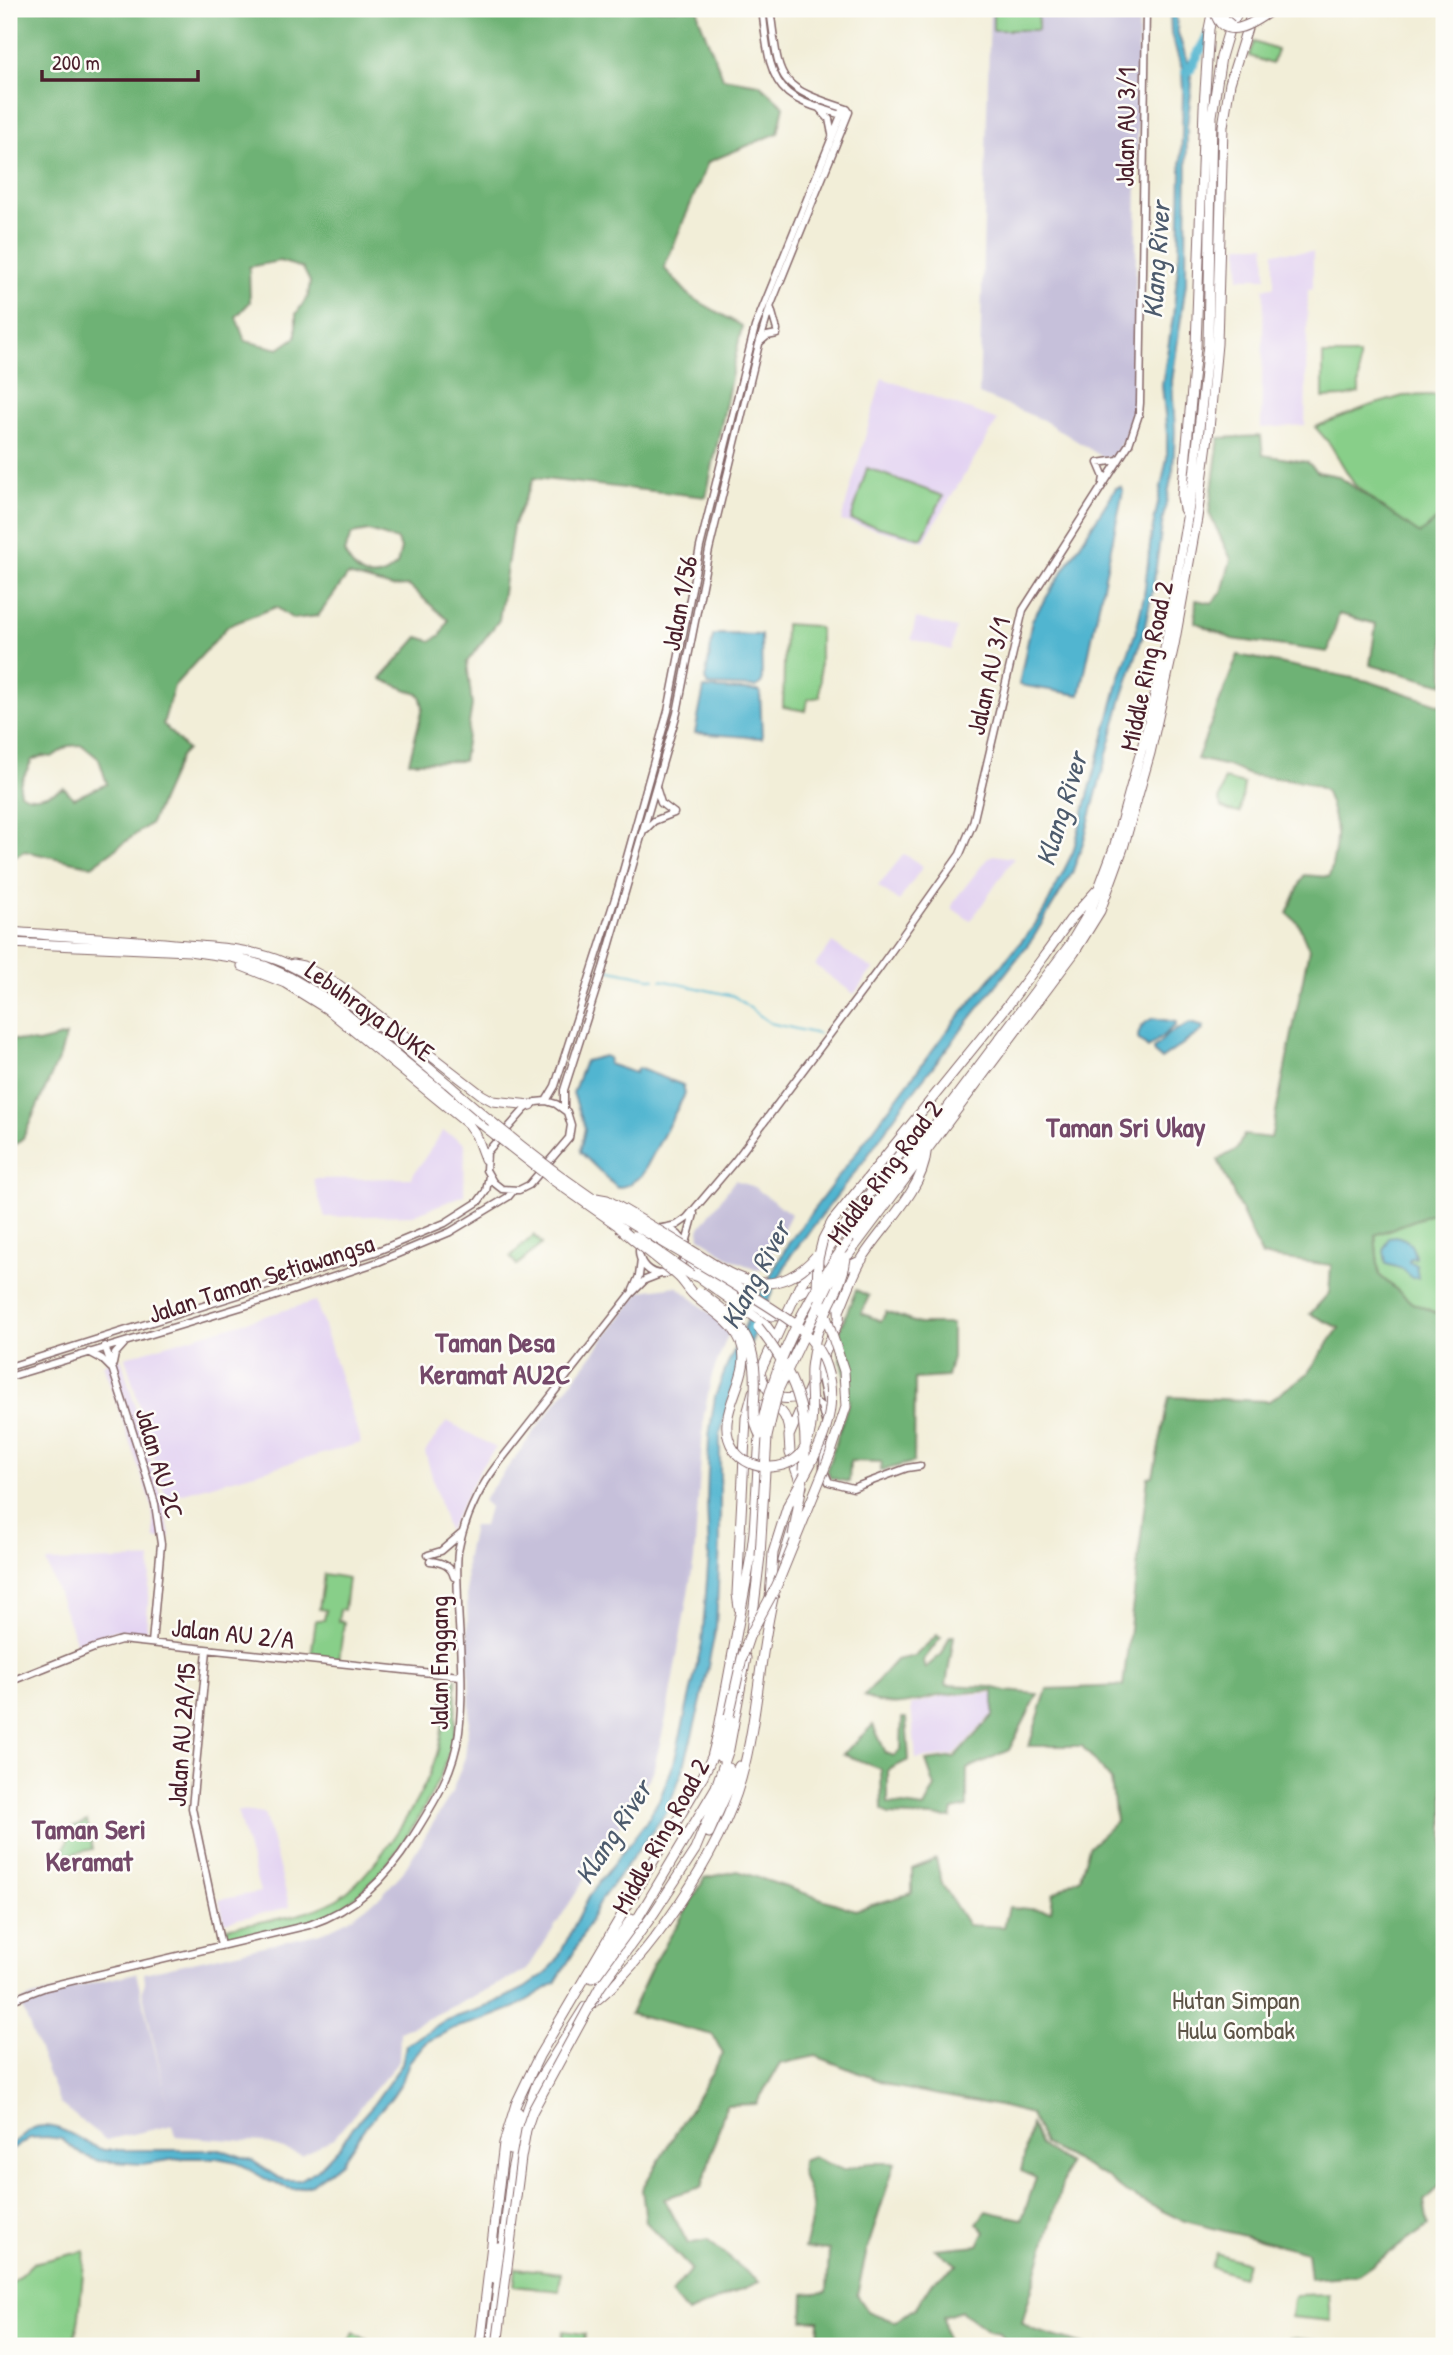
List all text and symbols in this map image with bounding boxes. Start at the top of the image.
scale bar [42,38,198,82]
text: 200 m [52,48,100,77]
street label: Jalan AU 3/1 [1106,67,1144,187]
water label: Klang River [1133,197,1179,320]
street label: Jalan 1/56 [653,552,705,654]
street label: Middle Ring Road 2 [1111,578,1181,754]
street label: Jalan AU 3/1 [957,614,1019,738]
water label: Klang River [1026,745,1097,870]
street label: Lebuhraya DUKE [299,952,442,1070]
street label: Middle Ring Road 2 [818,1093,950,1251]
district label: Taman Sri Ukay [1045,1108,1206,1147]
water label: Klang River [711,1212,801,1335]
street label: Jalan Taman Setiawangsa [144,1225,378,1331]
district label: Taman Desa Keramat AU2C [419,1323,571,1393]
street label: Jalan AU 2C [127,1403,193,1523]
street label: Jalan Enggang [421,1596,456,1730]
street label: Jalan AU 2/A [170,1609,297,1657]
street label: Jalan AU 2A/15 [159,1662,203,1808]
street label: Middle Ring Road 2 [603,1752,717,1920]
water label: Klang River [565,1770,662,1891]
district label: Taman Seri Keramat [31,1810,146,1880]
park label: Hutan Simpan Hulu Gombak [1172,1982,1300,2047]

